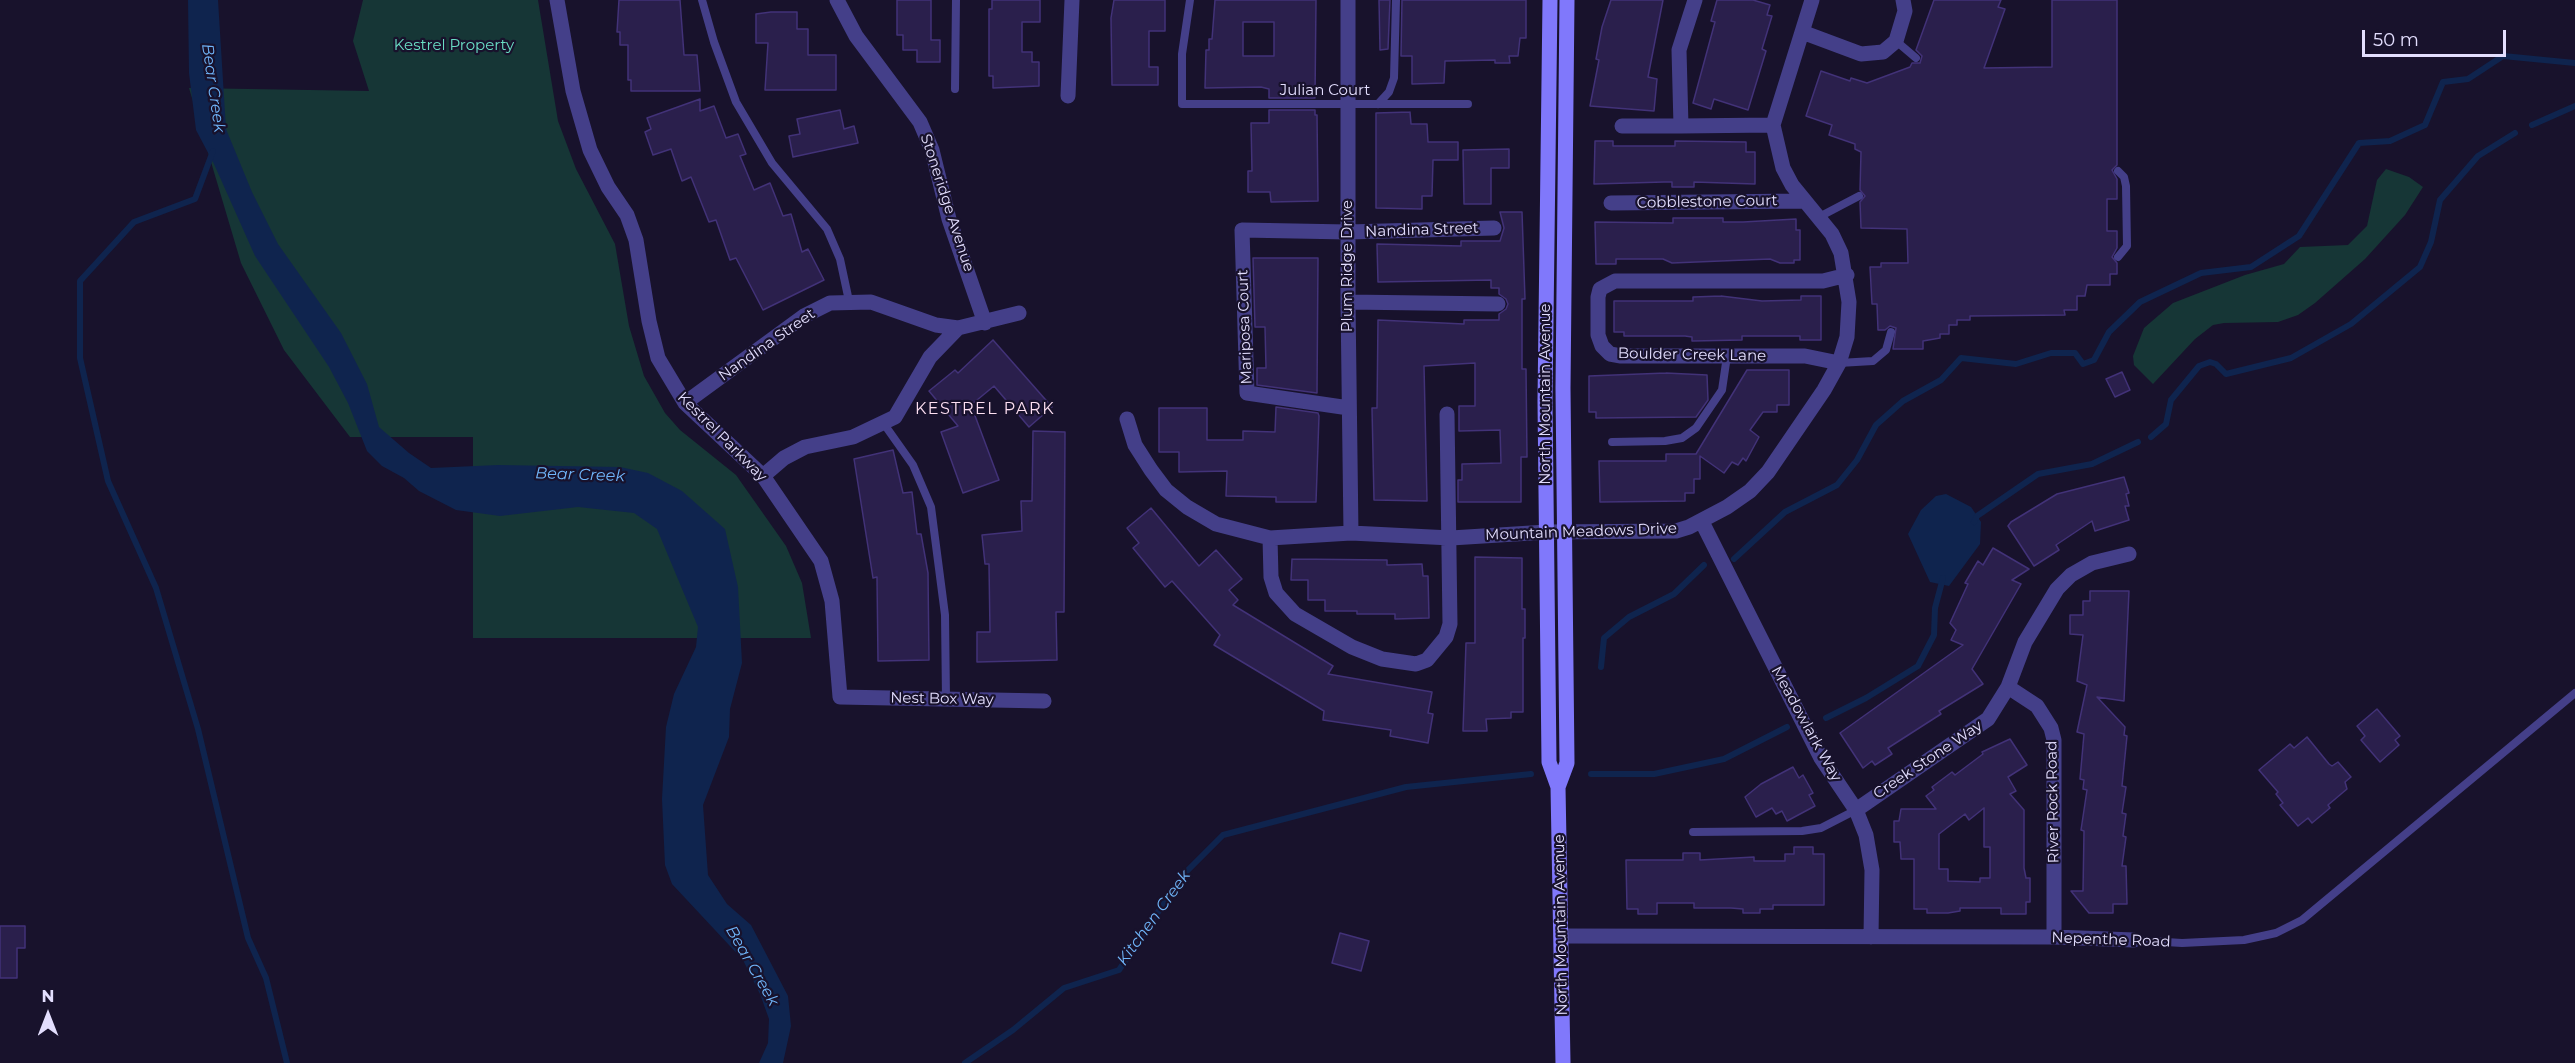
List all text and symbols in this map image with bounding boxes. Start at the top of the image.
scale bar [2365,18,2509,56]
text: 50 m [2373,29,2419,51]
park label: Kestrel Property [394,37,514,55]
water label: Bear Creek [197,42,229,134]
street label: Julian Court [1280,82,1370,100]
street label: Stoneridge Avenue [916,132,978,274]
street label: Cobblestone Court [1636,192,1778,212]
street label: Plum Ridge Drive [1339,200,1357,332]
street label: Nandina Street [1365,219,1479,241]
street label: Mariposa Court [1234,269,1256,385]
street label: North Mountain Avenue [1537,303,1555,485]
street label: Nandina Street [715,305,819,385]
street label: Boulder Creek Lane [1618,345,1766,365]
street label: Kestrel Parkway [674,389,770,485]
district label: KESTREL PARK [915,399,1055,419]
water label: Bear Creek [535,464,625,486]
street label: Mountain Meadows Drive [1485,520,1677,544]
street label: Meadowlark Way [1767,663,1845,785]
street label: Nest Box Way [890,689,994,709]
street label: Creek Stone Way [1870,717,1986,803]
street label: River Rock Road [2043,741,2063,863]
street label: North Mountain Avenue [1550,834,1572,1016]
water label: Kitchen Creek [1113,867,1195,969]
water label: Bear Creek [721,922,783,1010]
street label: Nepenthe Road [2051,929,2171,951]
north arrow [18,985,78,1045]
text: N [42,987,54,1006]

